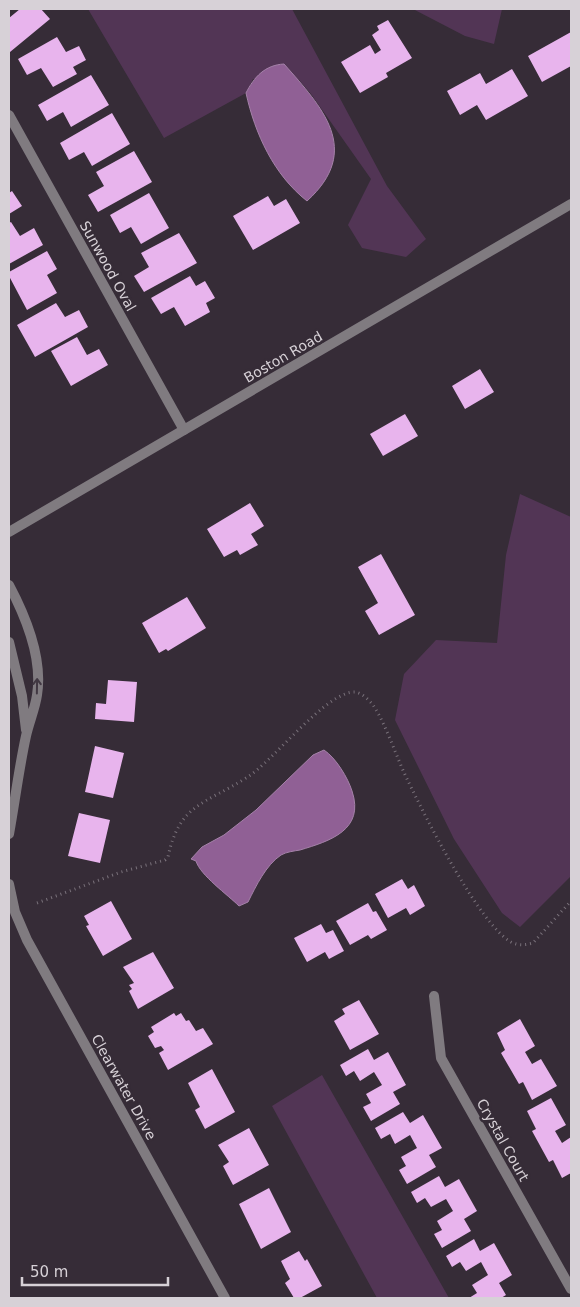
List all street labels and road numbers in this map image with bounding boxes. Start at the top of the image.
street label: Sunwood Oval [77,218,139,314]
street label: Boston Road [241,328,325,386]
street label: Clearwater Drive [88,1031,160,1143]
street label: Crystal Court [474,1096,533,1185]

